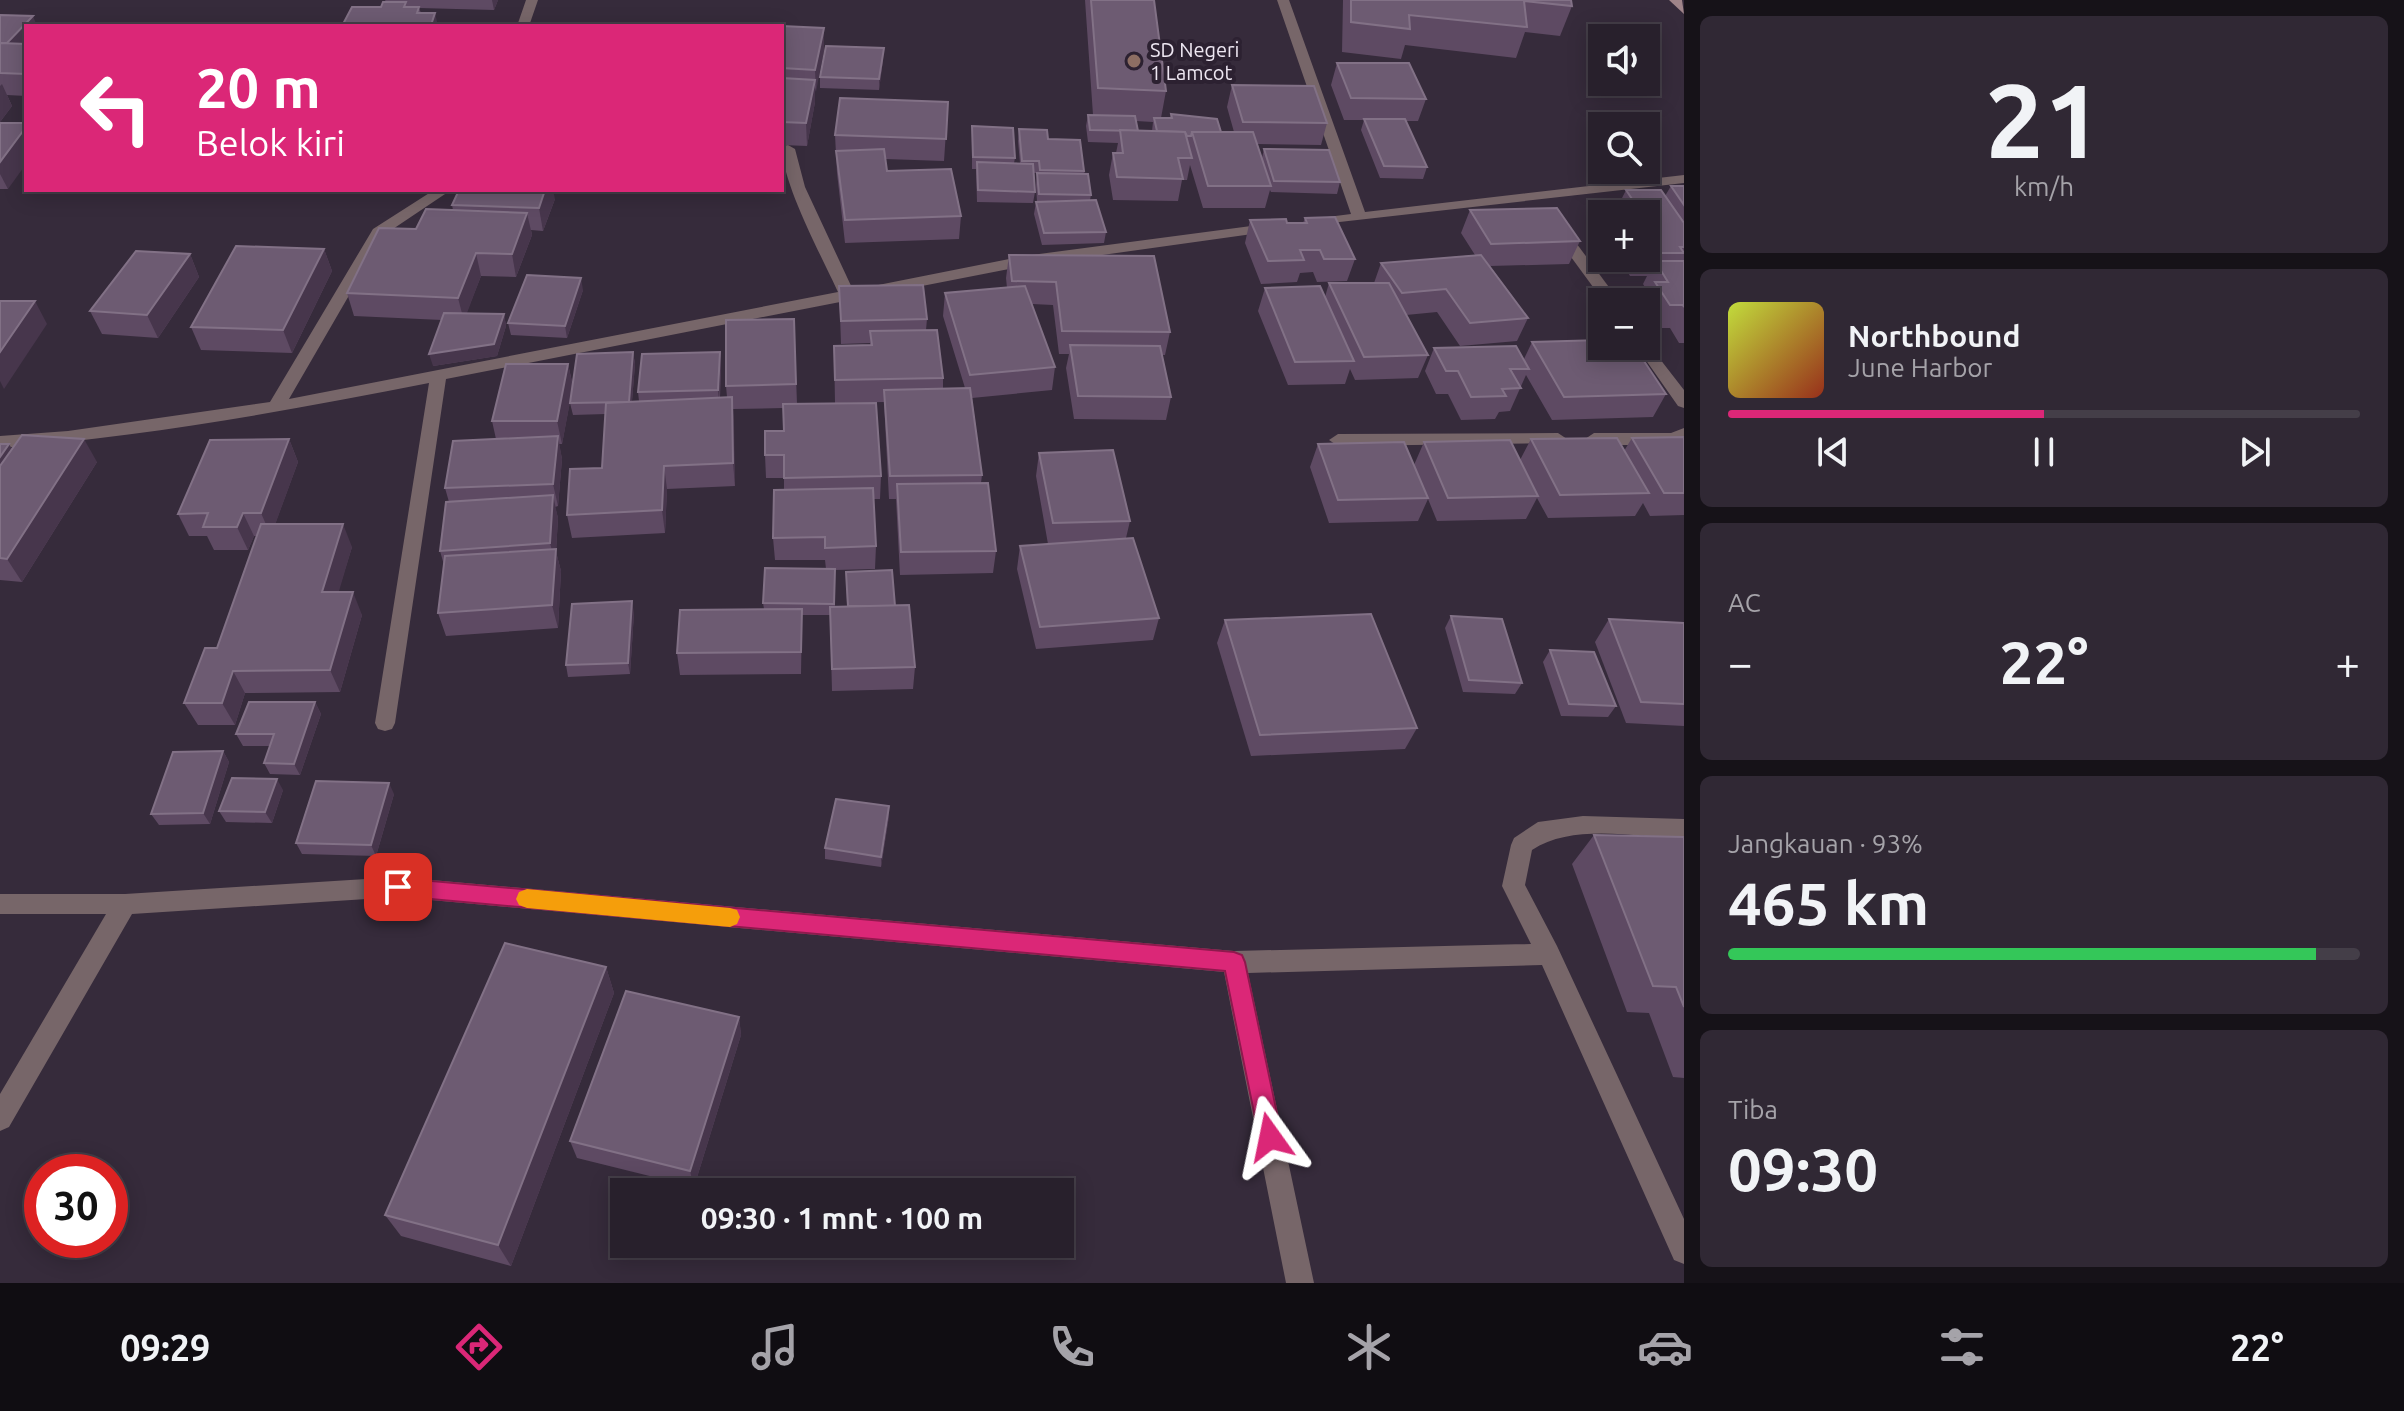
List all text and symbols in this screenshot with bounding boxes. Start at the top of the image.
map controls [1588,24,1660,360]
button: sound [1588,24,1660,96]
place label: SD Negeri 1 Lamcot [1150,38,1239,84]
marker: SD Negeri 1 Lamcot [1125,52,1143,70]
icon: left [64,56,168,160]
text: 20 m [196,56,321,119]
text: 21 [1985,61,2103,178]
button: search [1588,112,1660,184]
text: Belok kiri [196,122,345,163]
text: km/h [2014,172,2074,201]
button: + [1588,200,1660,272]
button: − [1588,288,1660,360]
text: Northbound [1848,319,2020,353]
text: June Harbor [1848,353,1992,382]
icon: previous [1811,430,1855,474]
icon: pause [2022,430,2066,474]
icon: next [2233,430,2277,474]
text: AC [1728,588,1761,617]
text: 22° [2000,628,2088,695]
text: − [1728,638,1753,687]
text: + [2335,638,2360,687]
text: Jangkauan · 93% [1728,829,1923,858]
pin [364,853,432,921]
icon: arrive [376,865,420,909]
text: 465 km [1728,869,1929,936]
position arrow [1228,1095,1312,1179]
text: Tiba [1728,1095,1778,1124]
text: 09:30 [1728,1135,1878,1202]
speed limit sign: 30 [24,1154,128,1258]
text: 09:30 · 1 mnt · 100 m [701,1201,983,1235]
icon: directions [451,1319,507,1375]
icon: music [747,1319,803,1375]
icon: phone [1044,1319,1100,1375]
icon: climate [1341,1319,1397,1375]
icon: car [1637,1319,1693,1375]
icon: filters [1934,1319,1990,1375]
text: 09:29 [120,1327,210,1368]
text: 22° [2230,1327,2284,1368]

